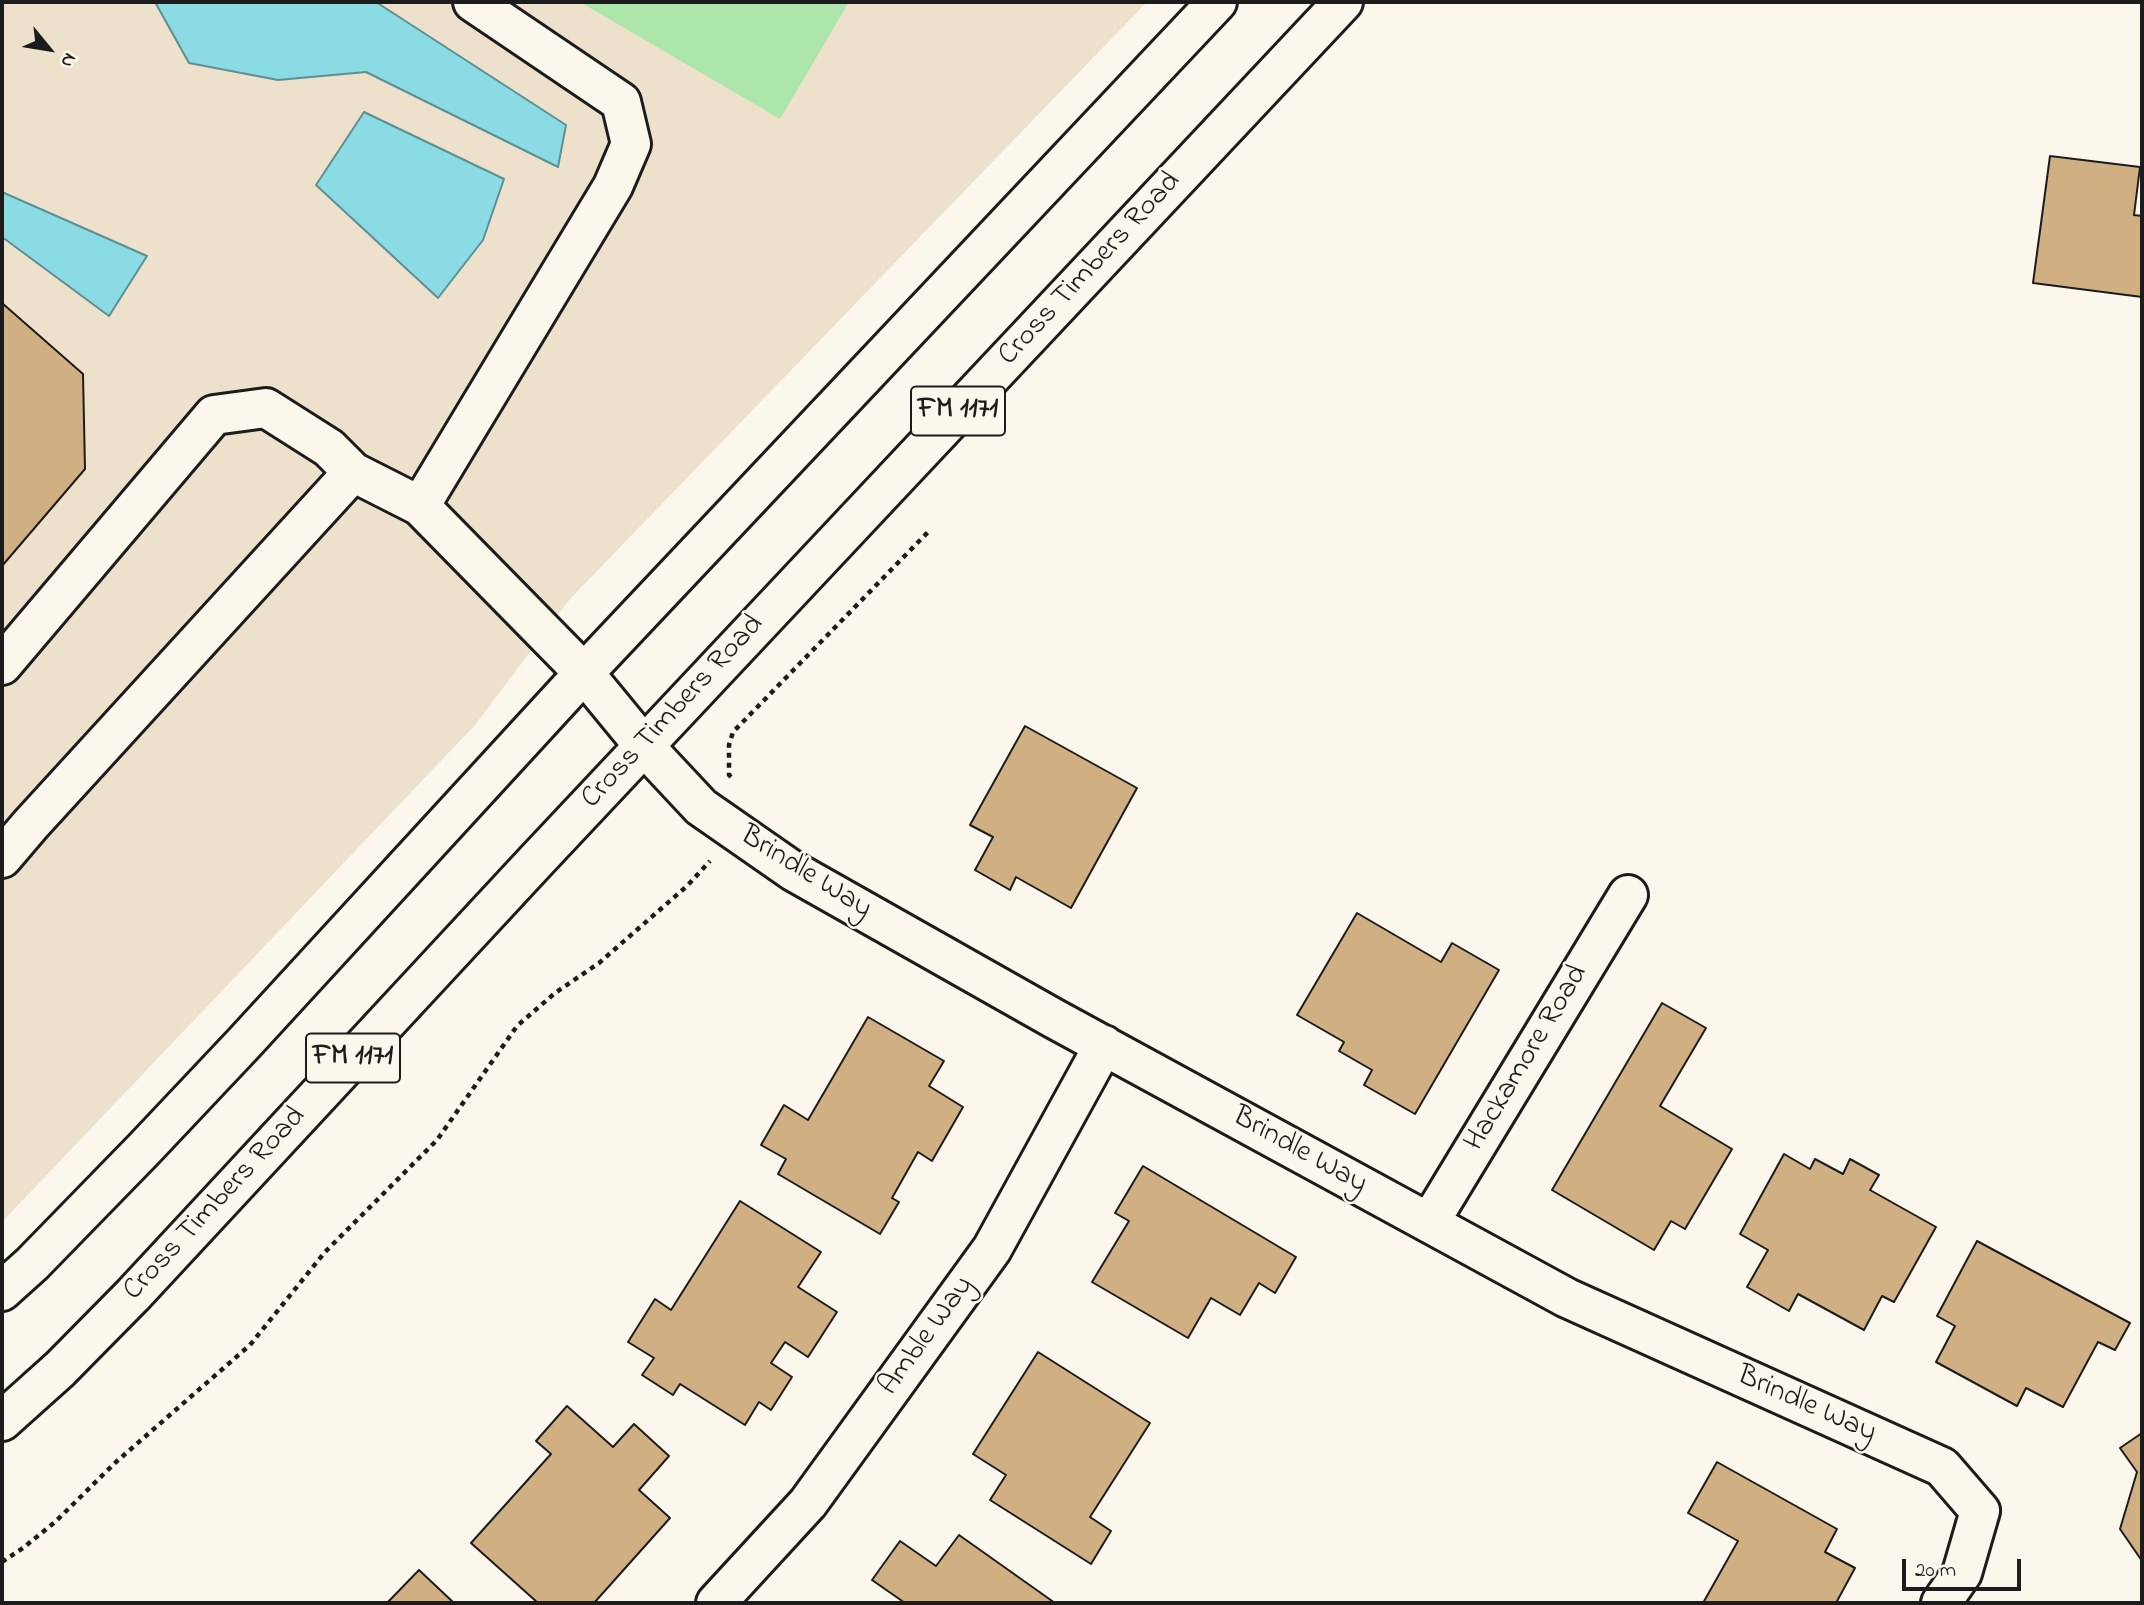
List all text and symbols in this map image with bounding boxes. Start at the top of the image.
north arrow [14,14,84,84]
text: N [53,47,83,72]
street label: Cross Timbers Road [992,166,1190,374]
road number: FM 1171 [911,386,1005,436]
street label: Cross Timbers Road [575,609,773,817]
street label: Brindle Way [732,819,878,929]
street label: Hackamore Road [1458,959,1598,1159]
road number: FM 1171 [306,1034,400,1082]
street label: Brindle Way [1225,1100,1373,1204]
street label: Cross Timbers Road [117,1101,315,1309]
street label: Amble Way [873,1270,983,1404]
street label: Brindle Way [1731,1359,1881,1453]
scale bar [1906,1546,2025,1590]
text: 20 m [1915,1556,1956,1586]

